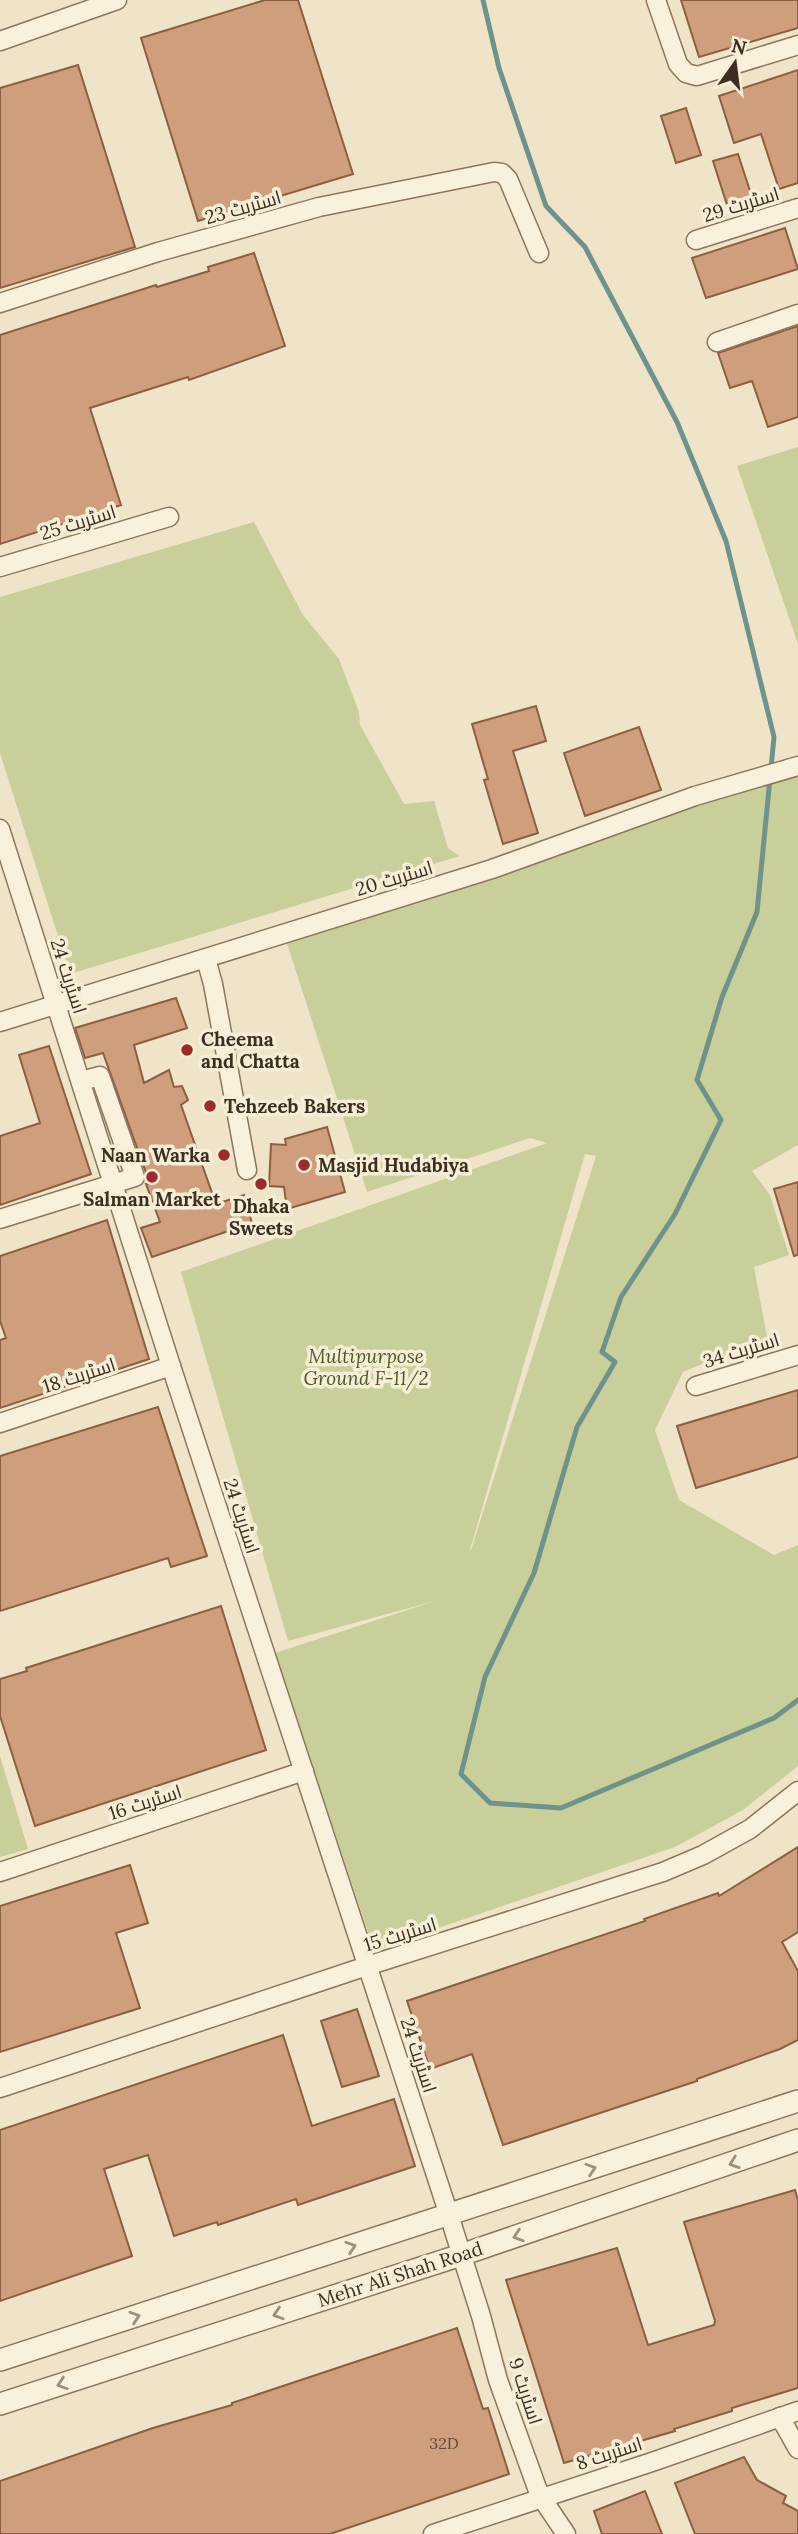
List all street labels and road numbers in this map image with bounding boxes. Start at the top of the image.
street label: اسٹریٹ 29 [700,181,782,227]
street label: اسٹریٹ 23 [202,185,284,229]
street label: اسٹریٹ 25 [37,499,119,545]
street label: اسٹریٹ 20 [352,855,436,901]
street label: اسٹریٹ 24 [46,935,92,1017]
street label: اسٹریٹ 34 [700,1327,782,1373]
street label: اسٹریٹ 18 [39,1352,119,1398]
street label: اسٹریٹ 24 [219,1475,265,1557]
street label: اسٹریٹ 16 [105,1779,185,1825]
street label: اسٹریٹ 15 [361,1912,439,1956]
street label: اسٹریٹ 24 [396,2014,442,2096]
street label: Mehr Ali Shah Road [314,2236,486,2312]
street label: اسٹریٹ 9 [504,2355,548,2427]
street label: اسٹریٹ 8 [573,2431,645,2475]

